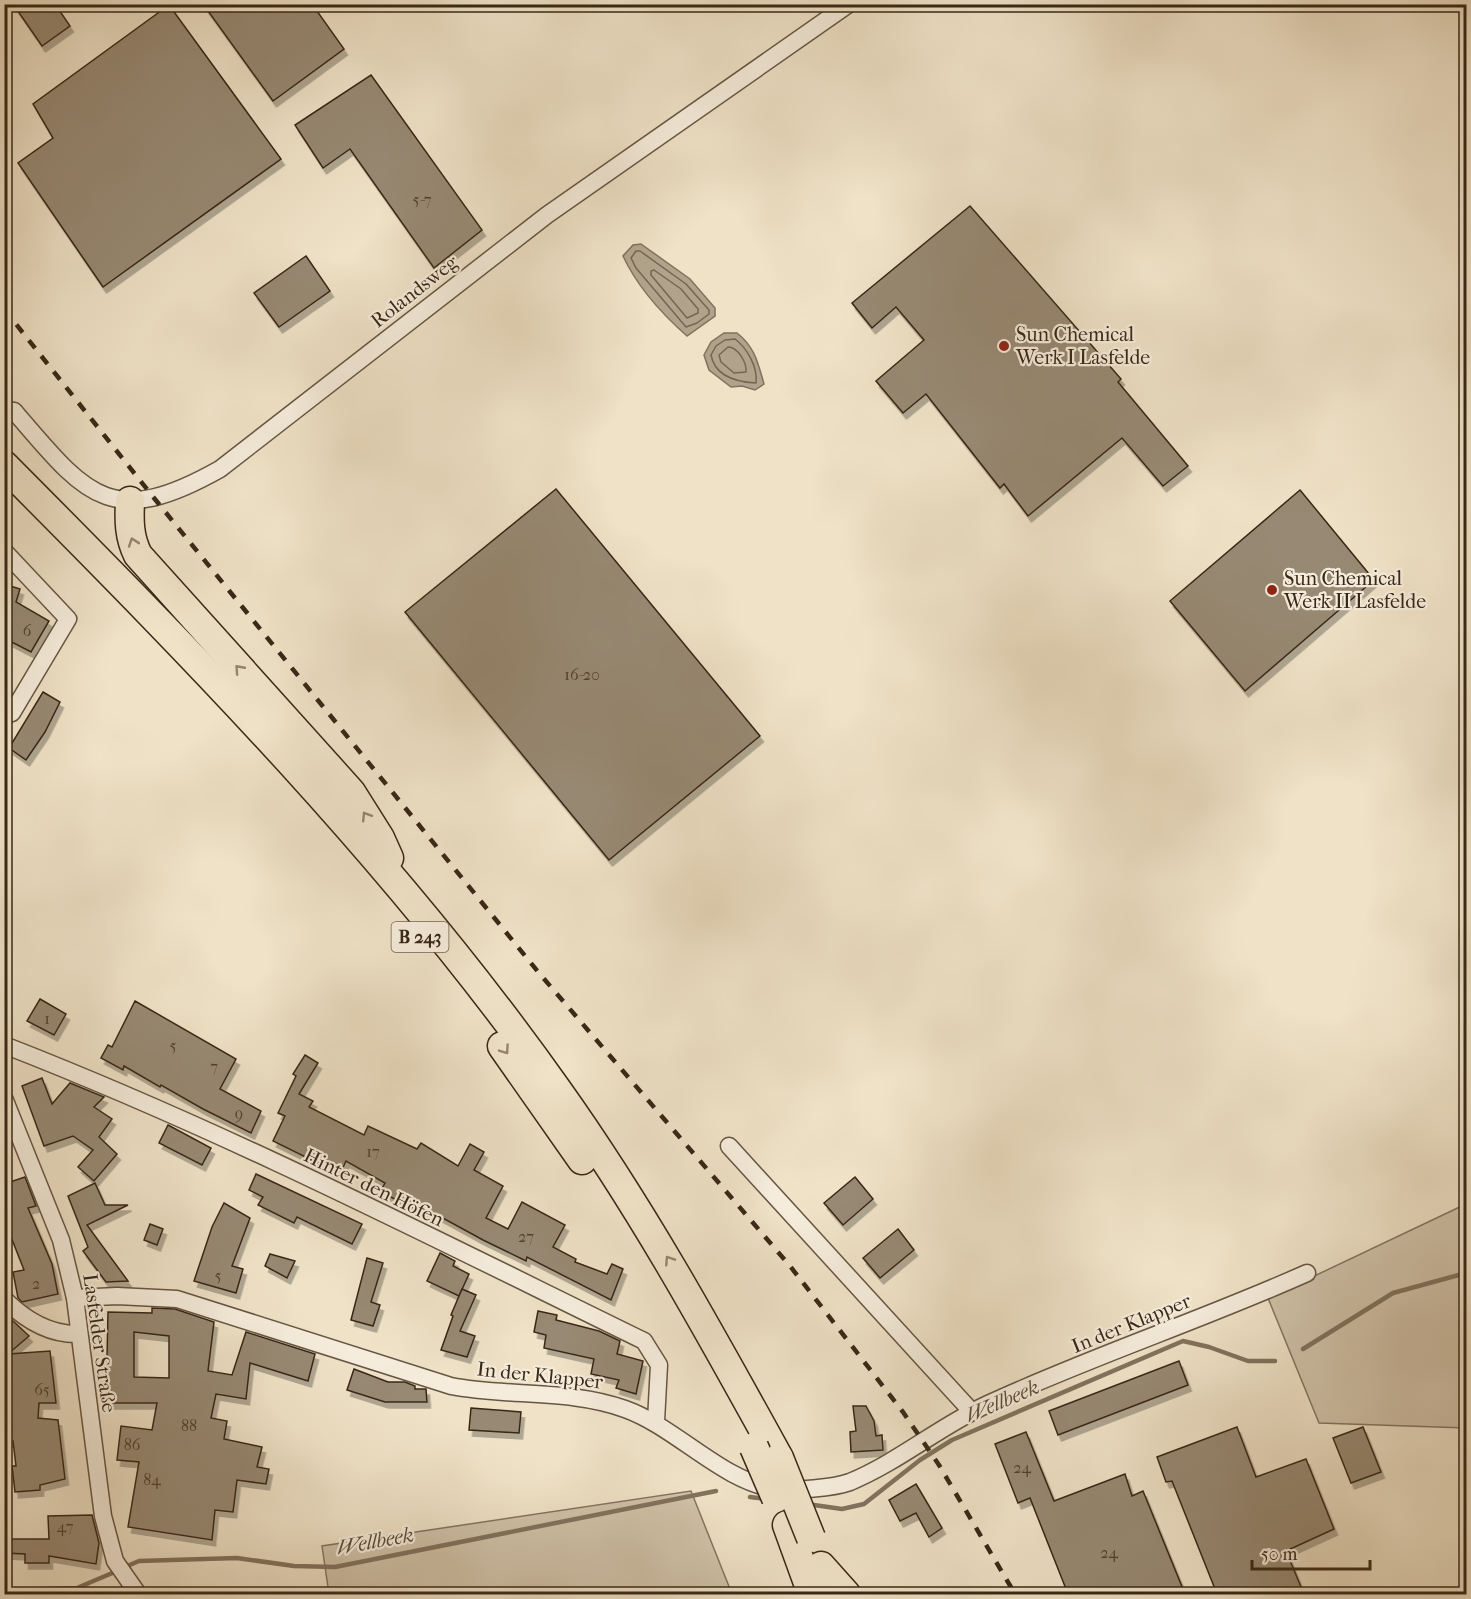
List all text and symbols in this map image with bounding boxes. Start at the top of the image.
house number: 5-7 [413,190,432,209]
street label: Rolandsweg [366,250,463,332]
place label: Sun Chemical Werk I Lasfelde [1015,323,1150,369]
marker: Sun Chemical Werk I Lasfelde [997,339,1011,353]
one-way arrow [128,537,141,548]
place label: Sun Chemical Werk II Lasfelde [1283,567,1426,613]
marker: Sun Chemical Werk II Lasfelde [1265,583,1279,597]
house number: 6 [23,621,32,640]
one-way arrow [235,665,246,676]
house number: 16-20 [564,665,600,684]
one-way arrow [362,812,374,822]
road number: B 243 [392,922,448,952]
house number: 1 [44,1009,50,1028]
house number: 5 [170,1036,177,1055]
one-way arrow [498,1044,509,1055]
house number: 7 [210,1057,218,1076]
house number: 9 [235,1104,243,1123]
house number: 17 [366,1142,380,1161]
street label: Hinter den Höfen [300,1144,448,1232]
house number: 27 [518,1227,534,1246]
one-way arrow [666,1256,677,1267]
house number: 5 [215,1266,222,1285]
street label: Lasfelder Straße [78,1272,121,1414]
house number: 2 [32,1274,40,1293]
street label: In der Klapper [1068,1289,1195,1358]
street label: In der Klapper [476,1357,605,1394]
water label: Wellbeek [962,1375,1042,1427]
house number: 65 [34,1380,50,1399]
house number: 88 [181,1416,197,1435]
house number: 86 [124,1435,141,1454]
house number: 24 [1013,1458,1031,1477]
house number: 84 [143,1470,161,1489]
house number: 47 [57,1517,74,1536]
water label: Wellbeek [335,1522,415,1560]
scale bar [1252,1533,1370,1571]
house number: 24 [1100,1543,1118,1562]
text: 50 m [1261,1544,1298,1565]

